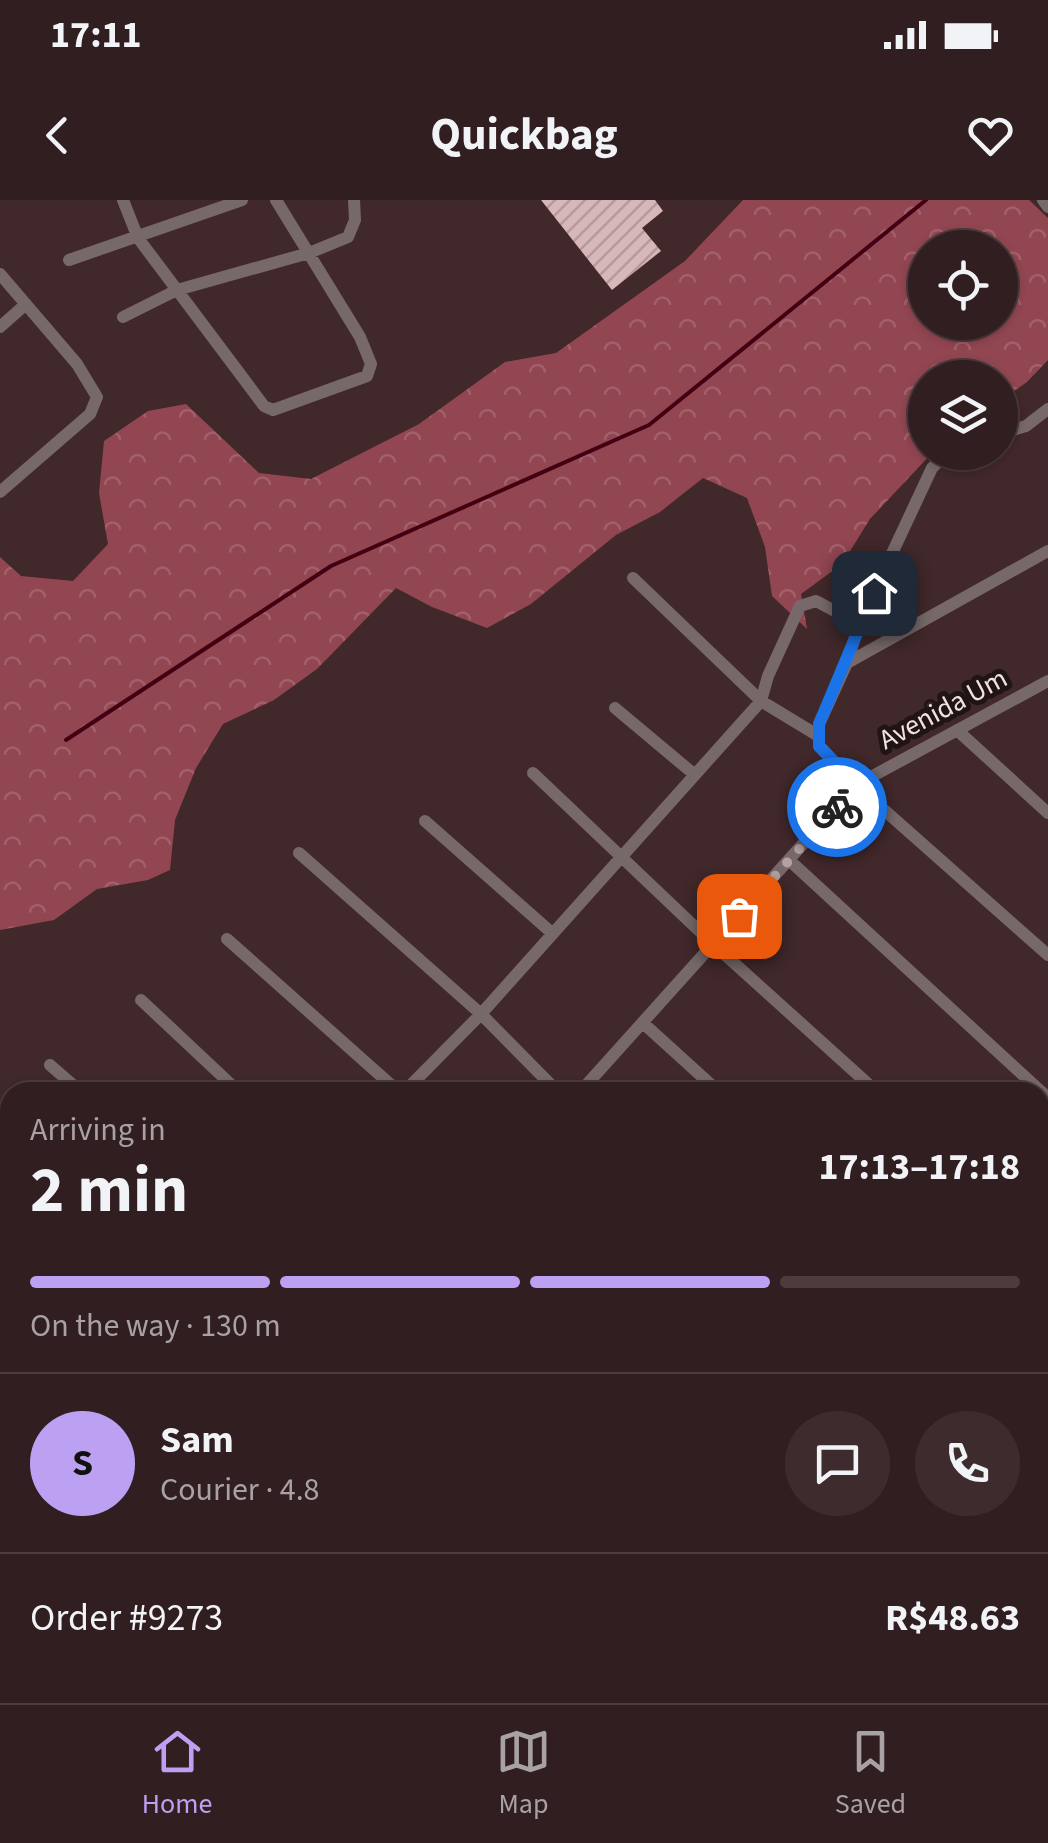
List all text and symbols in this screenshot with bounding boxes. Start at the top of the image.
text: 17:11 [50,8,142,62]
text: Quickbag [430,103,618,167]
icon: back [30,108,85,163]
icon: heart [963,108,1018,163]
map controls [908,230,1018,470]
button: locate [908,230,1018,340]
button: layers [908,360,1018,470]
pin [832,551,917,636]
icon: home [847,566,902,621]
street label: Avenida Um [872,658,1014,760]
courier [787,757,887,857]
icon: bike [810,780,865,835]
pin [697,874,782,959]
icon: bag [712,889,767,944]
text: Arriving in [30,1107,166,1153]
text: 17:13–17:18 [818,1140,1020,1194]
text: 2 min [30,1144,188,1237]
text: On the way · 130 m [30,1303,281,1349]
button: chat [785,1411,890,1516]
button: phone [915,1411,1020,1516]
text: Sam [160,1413,234,1467]
text: S [72,1436,93,1490]
text: Courier · 4.8 [160,1467,320,1513]
text: Order #9273 [30,1591,223,1645]
text: R$48.63 [885,1591,1020,1645]
tab: Home [142,1724,212,1824]
tab: Map [496,1724,551,1824]
tab: Saved [835,1724,906,1824]

